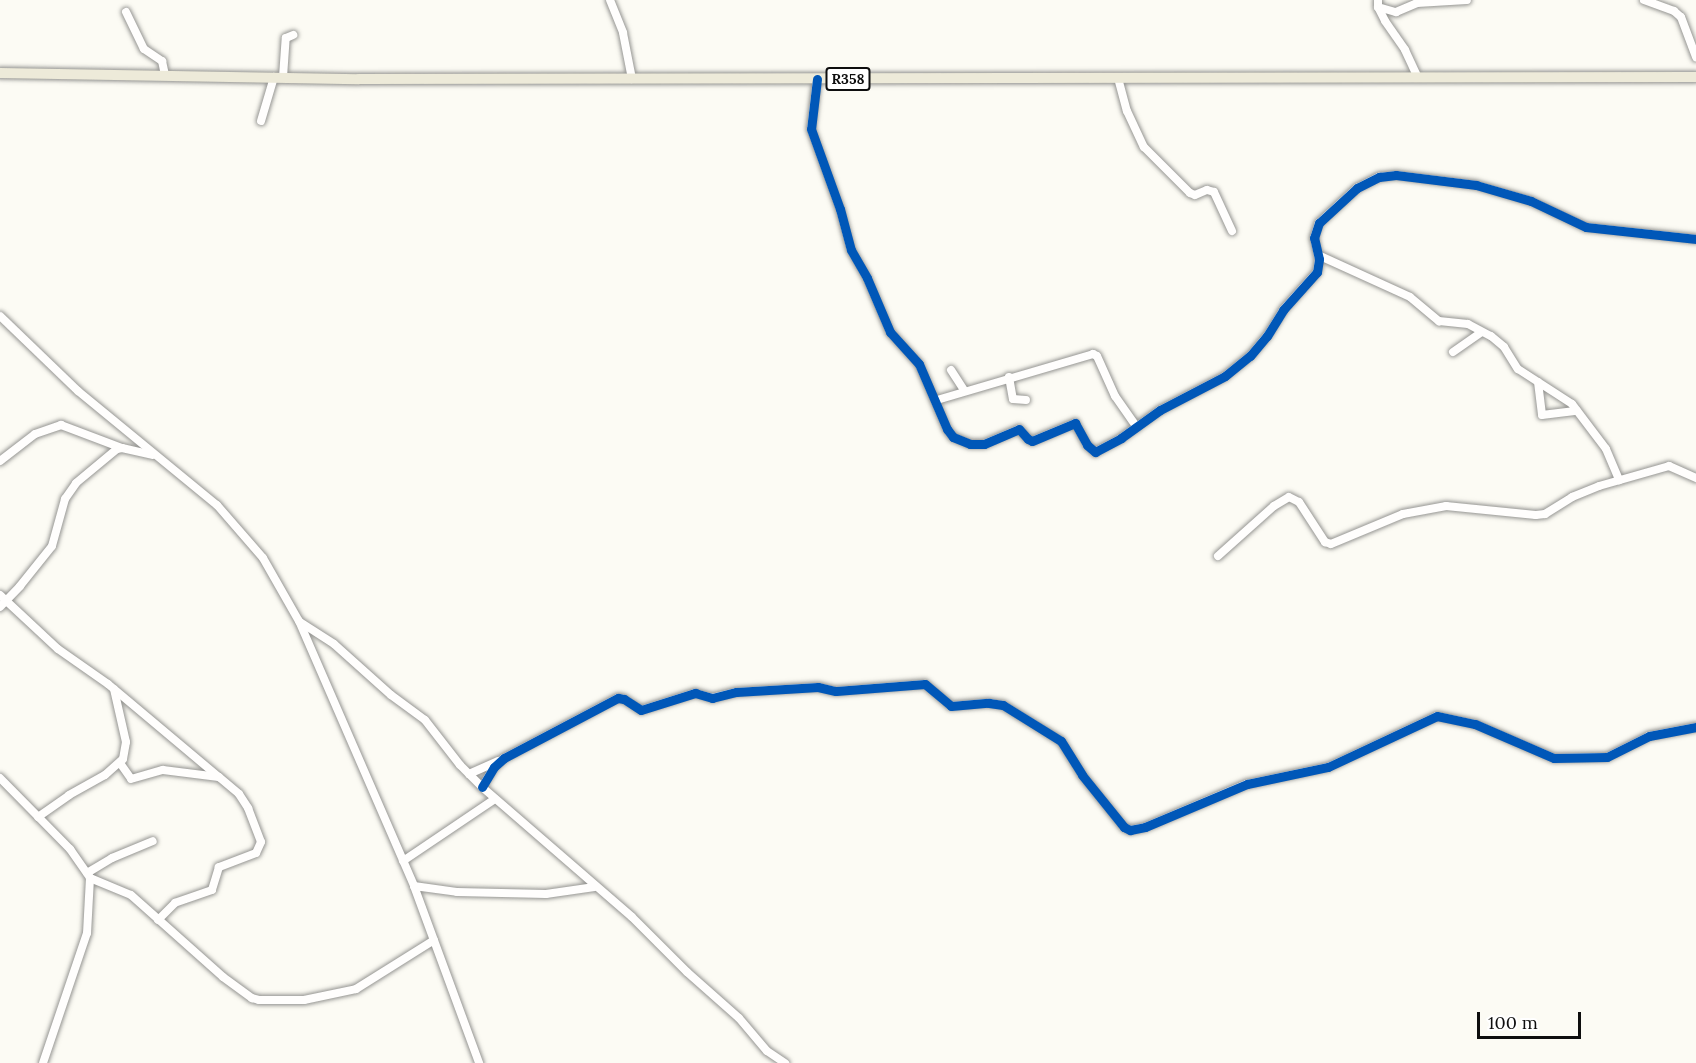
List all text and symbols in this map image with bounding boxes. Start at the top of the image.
road number: R358 [824,68,872,90]
scale bar [1480,1000,1584,1038]
text: 100 m [1488,1011,1538,1034]

